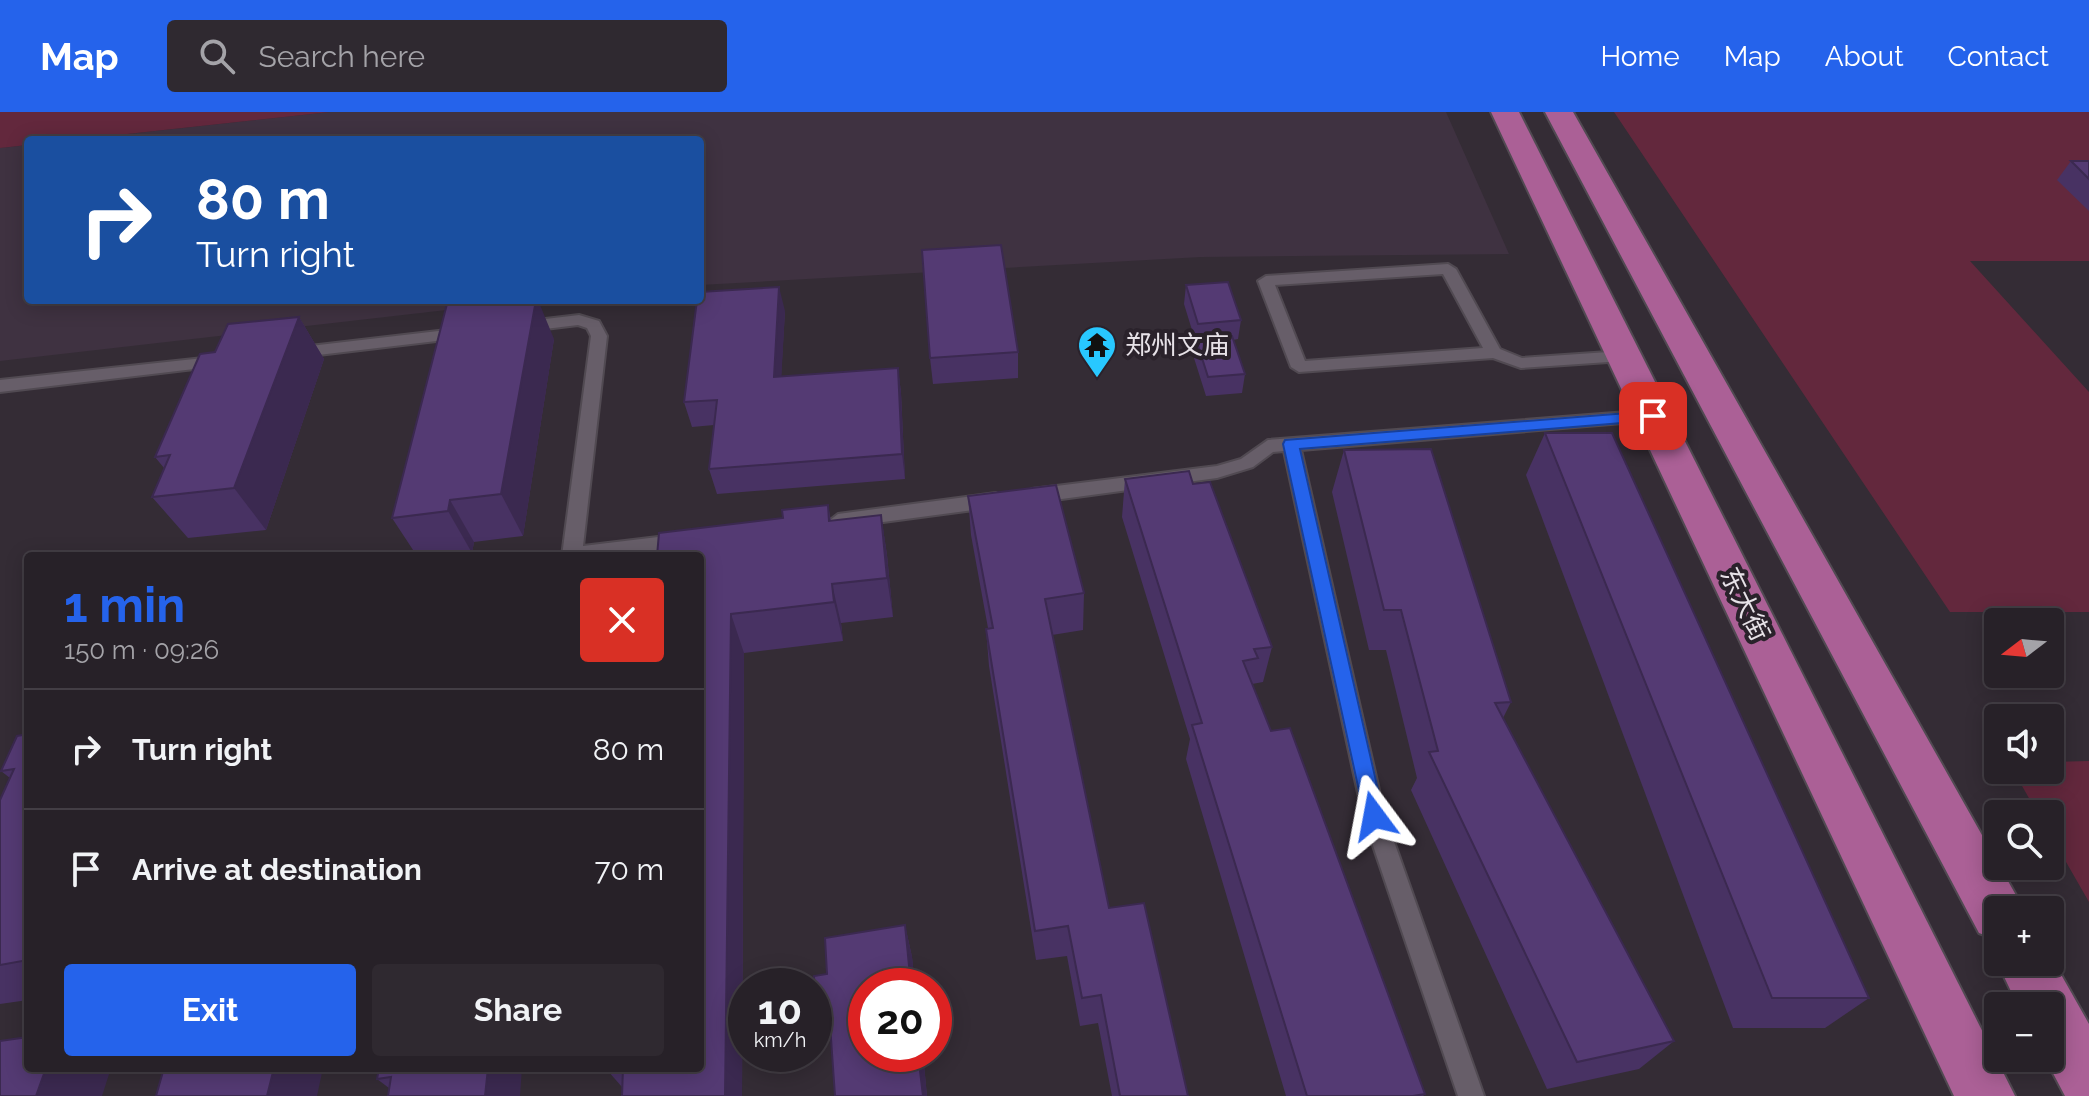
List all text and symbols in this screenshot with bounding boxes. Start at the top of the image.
search box [167,20,727,92]
text: Map [40,34,119,79]
icon: search [195,34,239,78]
text: Search here [259,39,425,74]
text: Home [1600,40,1680,73]
text: Map [1724,40,1781,73]
text: About [1825,40,1904,73]
text: Contact [1948,40,2049,73]
text: 80 m [196,166,330,232]
icon: right [64,168,168,272]
text: Turn right [196,233,355,275]
temple icon: 郑州文庙 [1076,324,1118,379]
place label: 郑州文庙 [1125,330,1229,360]
pin [1619,382,1687,450]
icon: arrive [1631,394,1675,438]
street label: 东大街 [1714,562,1776,646]
text: 1 min [64,577,185,633]
button: close [580,578,664,662]
north arrow [1984,608,2064,688]
map controls [1984,608,2064,1072]
text: 150 m · 09:26 [64,635,219,665]
button: sound [1984,704,2064,784]
icon: right [64,727,108,771]
text: Turn right [132,732,272,767]
text: 80 m [593,732,664,767]
position arrow [1332,774,1416,858]
button: search [1984,800,2064,880]
icon: arrive [64,847,108,891]
text: Arrive at destination [132,852,422,887]
text: 70 m [594,852,664,887]
button: + [1984,896,2064,976]
button: Exit [64,964,356,1056]
button: Share [372,964,664,1056]
speed limit sign: 20 [848,968,952,1072]
text: 10 [758,986,802,1033]
button: − [1984,992,2064,1072]
text: km/h [754,1028,806,1052]

